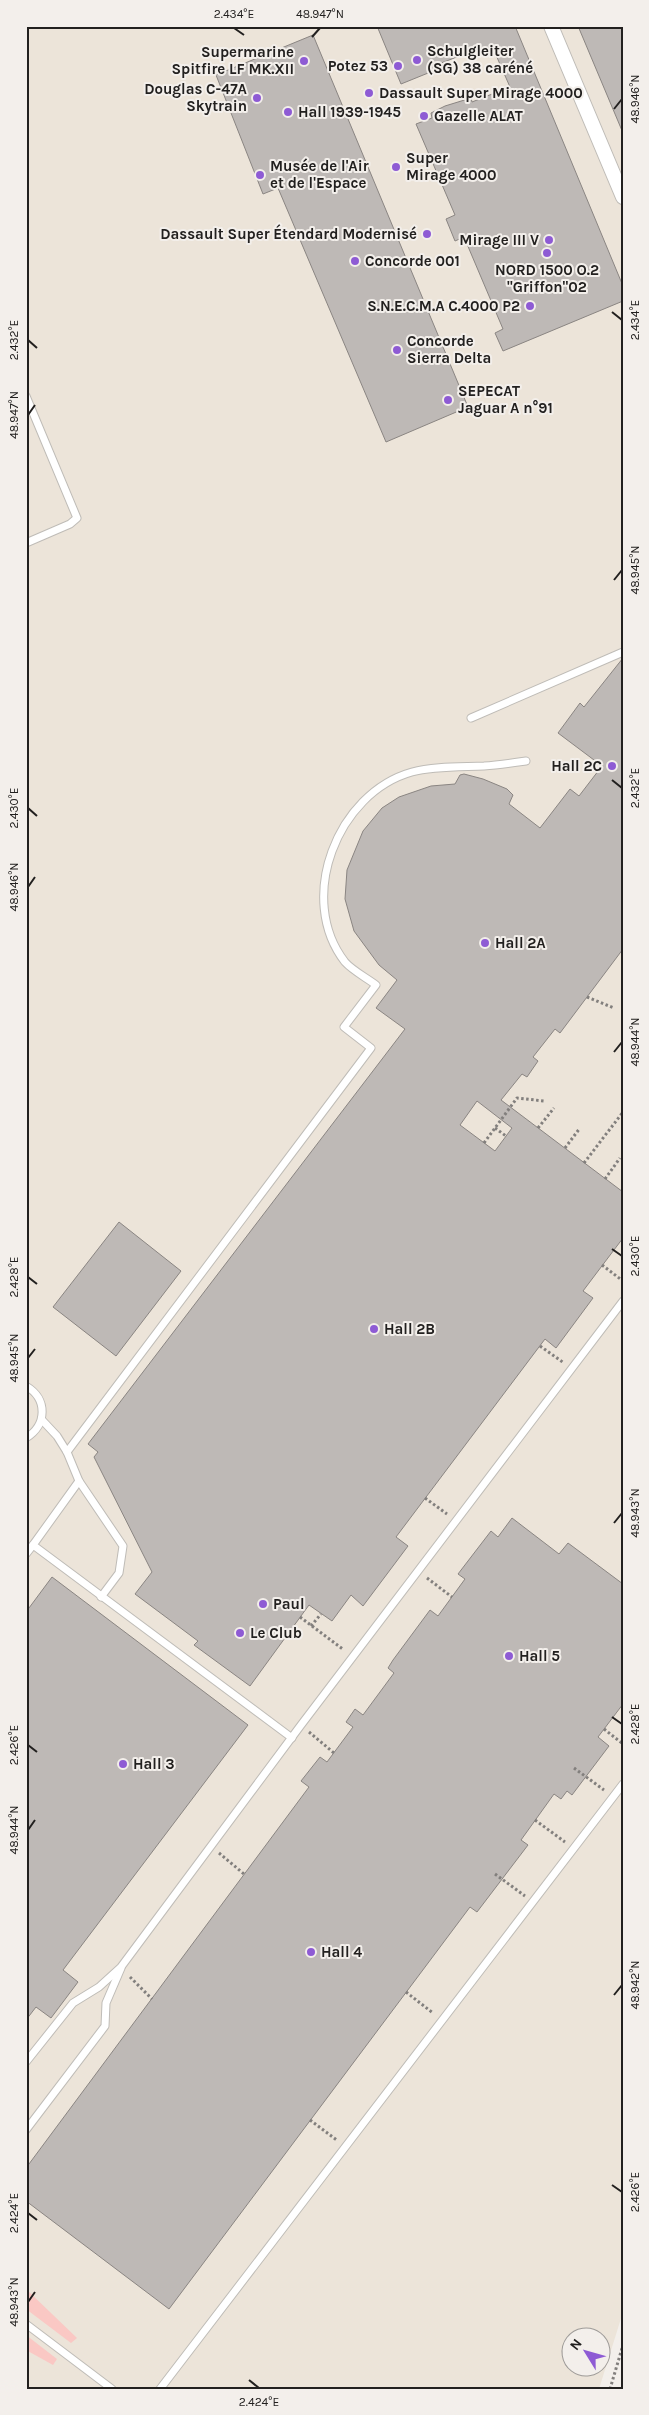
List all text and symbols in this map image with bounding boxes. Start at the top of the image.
text: 2.434°E [214,7,254,21]
text: 48.947°N [296,7,344,21]
place label: Schulgleiter (SG) 38 caréné [427,42,533,77]
place label: Supermarine Spitfire LF MK.XII [171,43,294,78]
marker: Schulgleiter (SG) 38 caréné [411,54,423,66]
marker: Supermarine Spitfire LF MK.XII [298,55,310,67]
place label: Potez 53 [328,57,388,75]
marker: Potez 53 [392,60,404,72]
text: 48.946°N [628,74,642,124]
place label: Douglas C-47A Skytrain [144,80,248,115]
place label: Dassault Super Mirage 4000 [379,84,583,102]
marker: Dassault Super Mirage 4000 [363,87,375,99]
marker: Douglas C-47A Skytrain [251,92,263,104]
place label: Hall 1939-1945 [298,103,401,121]
marker: Hall 1939-1945 [282,106,294,118]
place label: Gazelle ALAT [434,107,523,125]
marker: Gazelle ALAT [418,110,430,122]
place label: Super Mirage 4000 [406,149,497,184]
place label: Musée de l'Air et de l'Espace [270,157,369,192]
marker: Super Mirage 4000 [390,161,402,173]
marker: Musée de l'Air et de l'Espace [254,169,266,181]
place label: Dassault Super Étendard Modernisé [160,224,417,243]
marker: Dassault Super Étendard Modernisé [421,228,433,240]
place label: Mirage III V [459,231,539,249]
marker: Mirage III V [543,234,555,246]
marker: NORD 1500 O.2 "Griffon"02 [541,247,553,259]
place label: Concorde 001 [365,252,460,270]
marker: Concorde 001 [349,255,361,267]
place label: NORD 1500 O.2 "Griffon"02 [495,261,599,296]
place label: S.N.E.C.M.A C.4000 P2 [367,297,520,315]
marker: S.N.E.C.M.A C.4000 P2 [524,300,536,312]
text: 2.434°E [628,300,642,340]
text: 2.432°E [7,320,21,360]
place label: Concorde Sierra Delta [407,332,491,367]
marker: Concorde Sierra Delta [391,344,403,356]
place label: SEPECAT Jaguar A n°91 [458,382,553,417]
text: 48.947°N [7,391,21,439]
marker: SEPECAT Jaguar A n°91 [442,394,454,406]
text: 48.945°N [628,546,642,594]
place label: Hall 2C [551,757,602,775]
marker: Hall 2C [606,760,618,772]
text: 2.432°E [628,768,642,808]
text: 2.430°E [7,788,21,828]
text: 48.946°N [7,862,21,912]
place label: Hall 2A [495,934,546,952]
marker: Hall 2A [479,937,491,949]
text: 48.944°N [628,1018,642,1066]
text: 2.430°E [628,1236,642,1276]
text: 2.428°E [7,1257,21,1297]
place label: Hall 2B [384,1320,435,1338]
marker: Hall 2B [368,1323,380,1335]
text: 48.945°N [7,1334,21,1382]
text: 48.943°N [628,1488,642,1538]
place label: Paul [273,1595,304,1613]
marker: Paul [257,1598,269,1610]
place label: Le Club [250,1624,302,1642]
marker: Le Club [234,1627,246,1639]
place label: Hall 5 [519,1647,560,1665]
marker: Hall 5 [503,1650,515,1662]
text: 2.428°E [628,1704,642,1744]
text: 2.426°E [7,1725,21,1765]
place label: Hall 3 [133,1755,175,1773]
marker: Hall 3 [117,1758,129,1770]
text: 48.944°N [7,1806,21,1854]
place label: Hall 4 [321,1943,362,1961]
marker: Hall 4 [305,1946,317,1958]
text: 48.942°N [628,1960,642,2010]
text: 2.426°E [628,2172,642,2212]
text: 2.424°E [7,2193,21,2233]
text: 48.943°N [7,2277,21,2327]
north arrow [562,2328,612,2378]
text: N [566,2335,586,2354]
text: 2.424°E [239,2395,279,2409]

